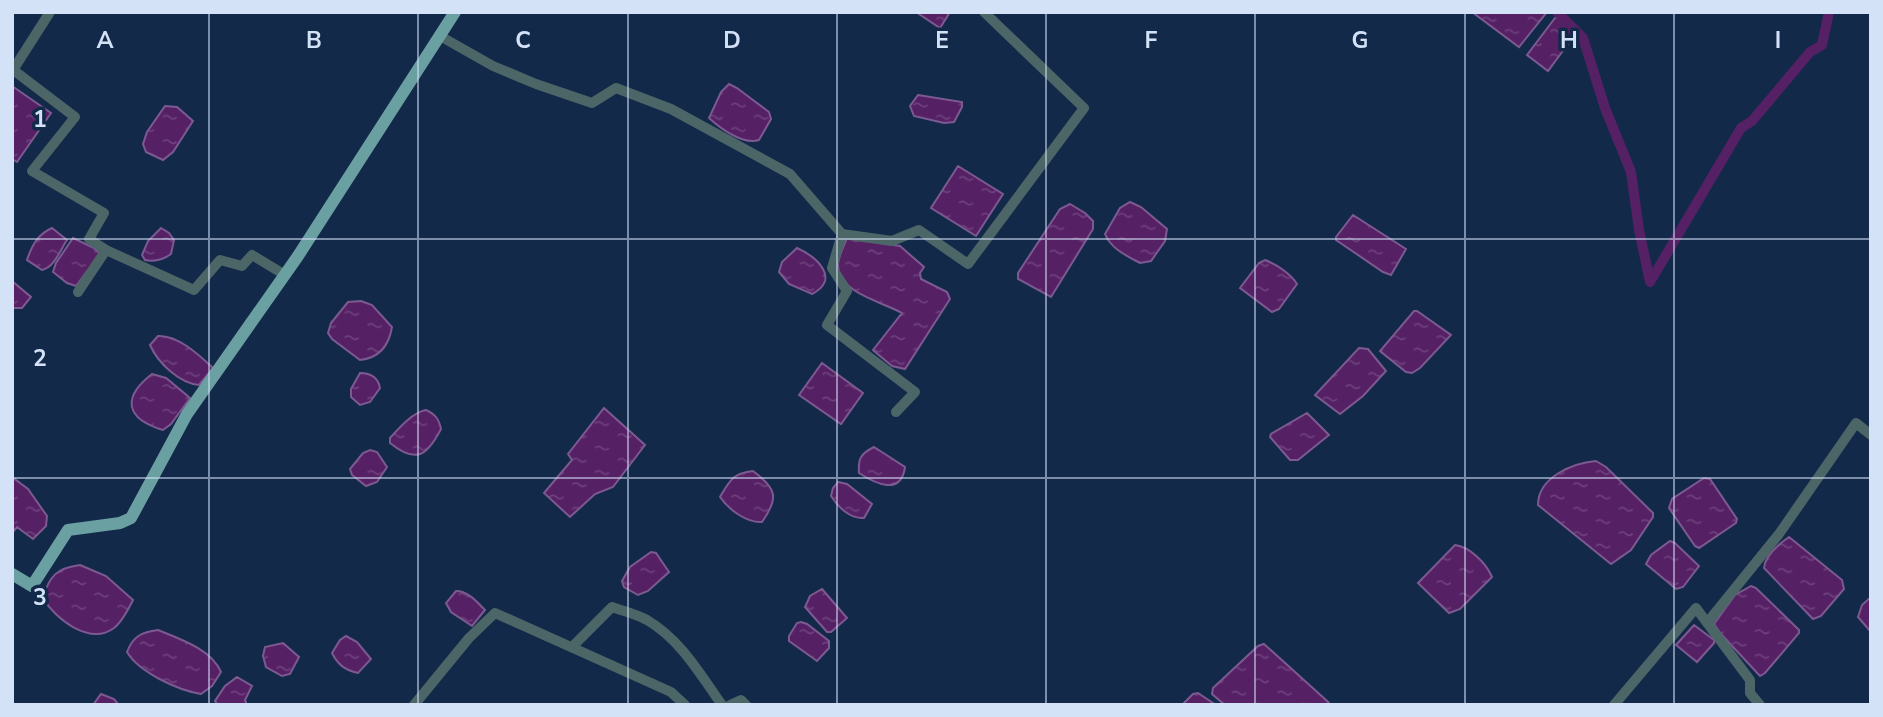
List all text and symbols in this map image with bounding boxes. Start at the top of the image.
text: A [96,25,114,56]
text: B [306,25,322,56]
text: C [515,25,531,56]
text: D [723,25,741,56]
text: E [935,25,949,56]
text: F [1145,25,1158,56]
text: G [1352,25,1368,56]
text: H [1560,25,1578,56]
text: I [1775,25,1781,56]
text: 1 [33,104,47,135]
text: 2 [33,343,47,374]
text: 3 [33,582,47,613]

